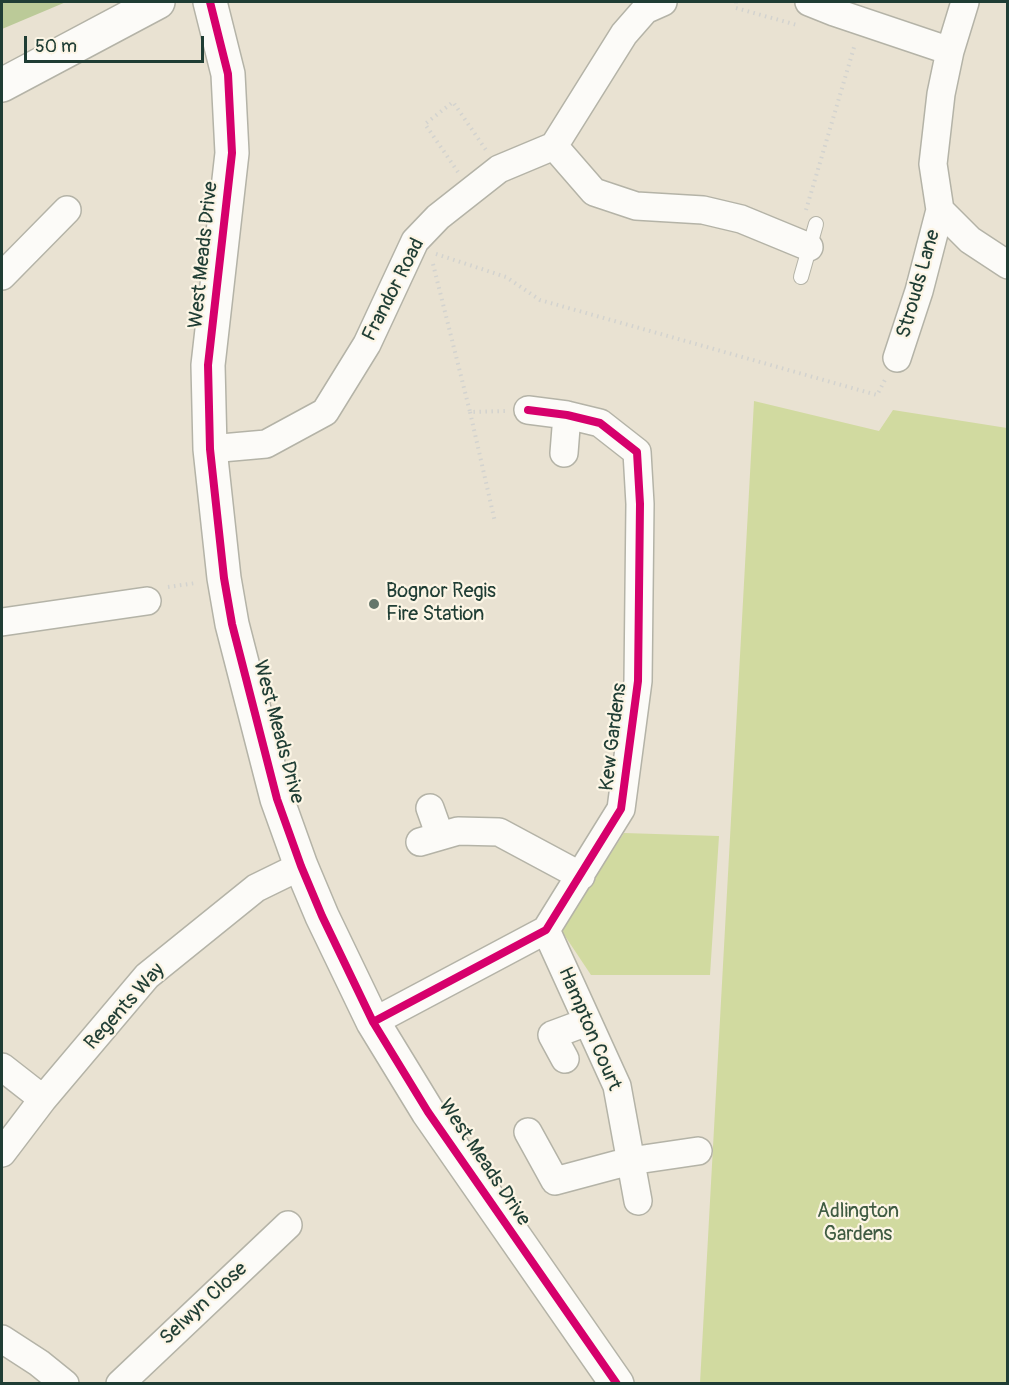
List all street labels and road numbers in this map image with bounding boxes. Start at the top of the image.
street label: West Meads Drive [184,180,224,330]
street label: Strouds Lane [892,227,946,341]
street label: Frandor Road [358,235,430,345]
street label: West Meads Drive [247,658,309,806]
street label: Kew Gardens [595,682,633,792]
street label: Regents Way [80,959,170,1055]
street label: Hampton Court [552,964,626,1094]
street label: West Meads Drive [433,1095,535,1231]
street label: Selwyn Close [155,1258,253,1350]

